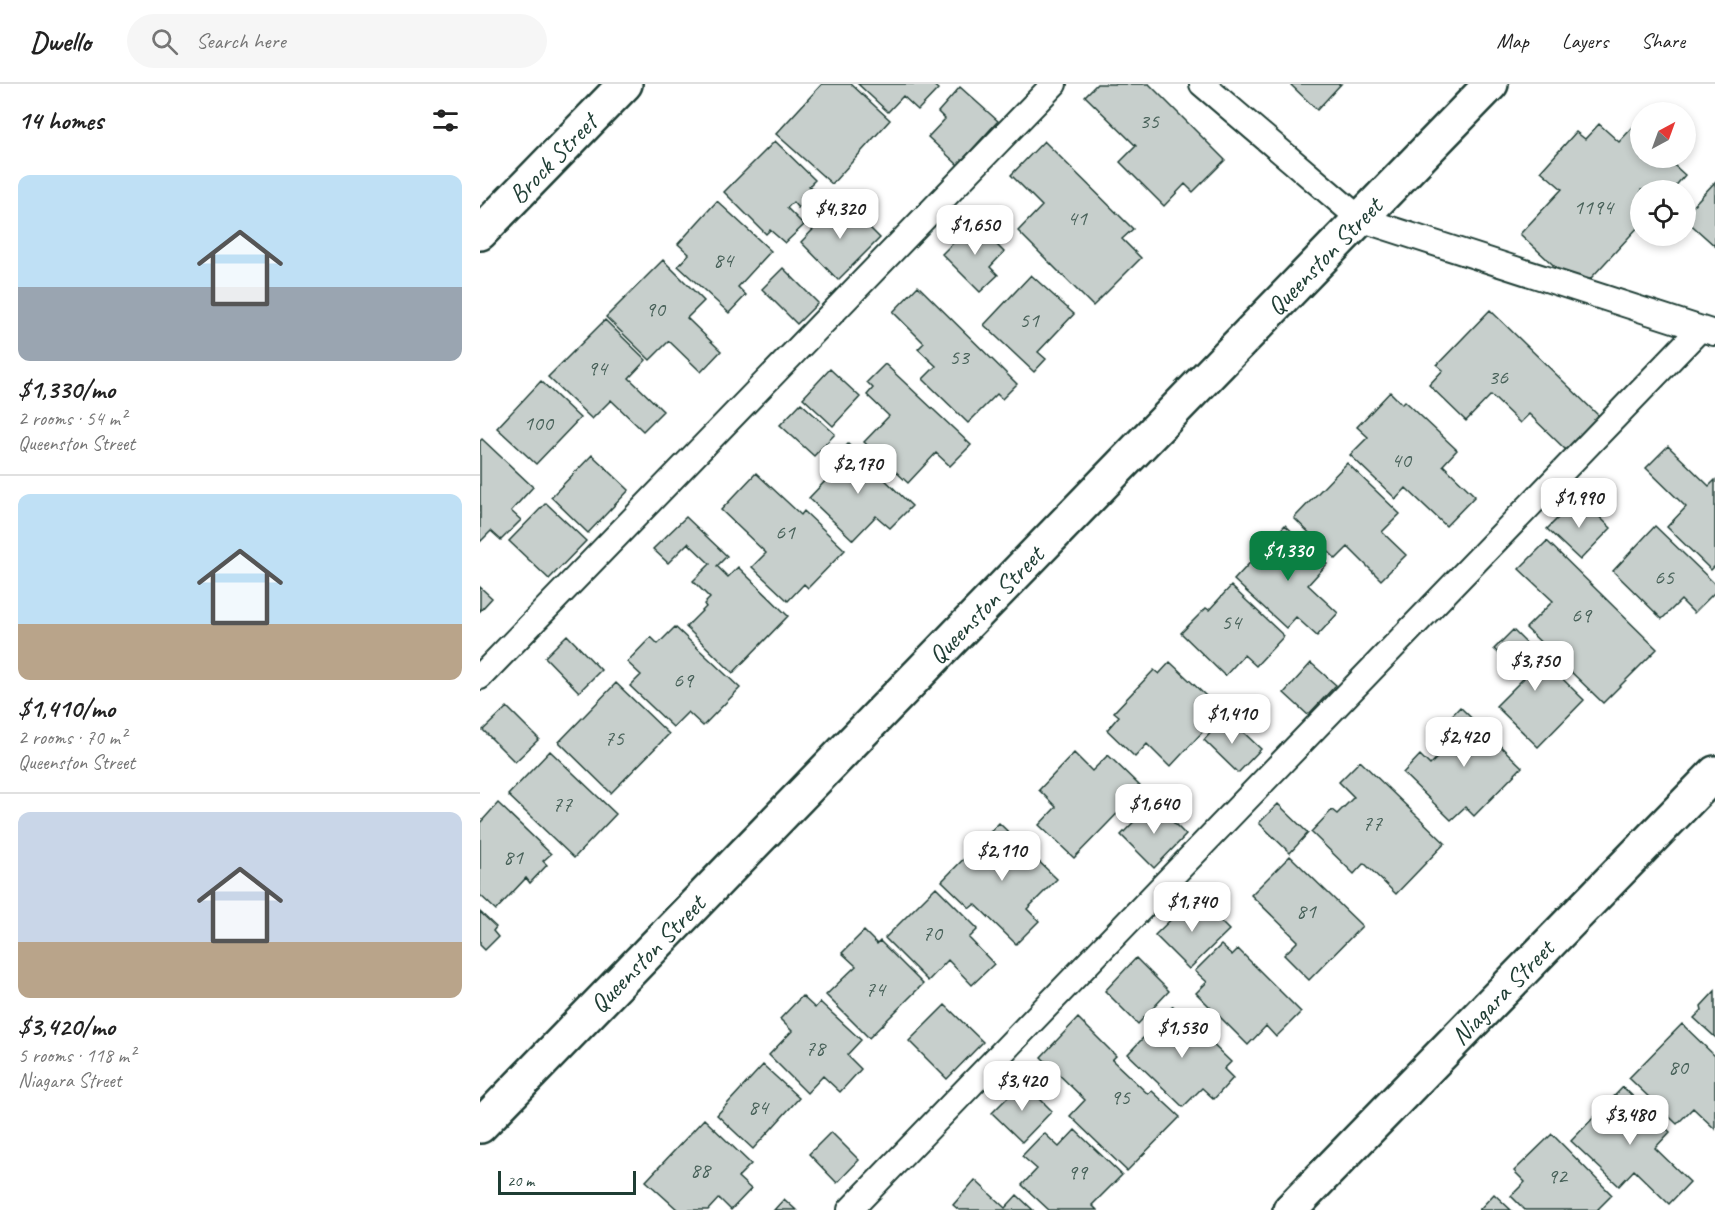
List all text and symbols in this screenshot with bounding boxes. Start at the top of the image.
search box [127,14,547,68]
text: Dwello [30,24,91,59]
icon: search [148,25,181,58]
text: Search here [196,27,286,55]
text: Map [1496,28,1529,54]
text: Layers [1562,28,1608,54]
text: Share [1641,28,1685,54]
north arrow [1630,102,1696,168]
map controls [1630,102,1696,246]
text: 14 homes [18,104,103,137]
icon: filters [429,104,462,137]
street label: Brock Street [501,104,606,211]
house number: 35 [1139,107,1160,135]
button: locate [1630,180,1696,246]
street label: Queenston Street [1259,188,1390,322]
pin: $4,320 [791,189,889,240]
house number: 1194 [1573,193,1615,221]
text: $4,320 [816,196,864,221]
house number: 41 [1067,204,1088,232]
pin: $1,650 [926,205,1024,256]
text: $1,650 [950,212,1000,237]
icon: home [186,214,294,322]
house number: 84 [713,246,735,274]
house number: 90 [645,295,667,323]
house number: 51 [1019,306,1040,334]
house number: 53 [949,343,971,371]
house number: 94 [587,354,609,382]
house number: 36 [1488,363,1509,391]
text: $1,330/mo [18,373,115,406]
text: 2 rooms · 54 m² [18,406,126,431]
house number: 100 [523,409,555,437]
text: Queenston Street [18,431,135,456]
pin: $2,170 [809,444,907,495]
house number: 40 [1391,446,1413,474]
text: $2,170 [834,451,882,476]
pin: $1,990 [1530,478,1628,529]
text: $1,990 [1555,485,1603,510]
house number: 61 [775,518,796,546]
pin: $1,330 [1239,531,1337,582]
icon: home [186,533,294,641]
street label: Queenston Street [921,537,1052,671]
text: $1,330 [1264,538,1312,563]
house number: 65 [1654,563,1675,591]
house number: 69 [1571,601,1593,629]
house number: 54 [1221,608,1243,636]
pin: $3,750 [1486,641,1584,692]
text: $3,750 [1511,648,1559,673]
house number: 69 [673,666,695,694]
text: $1,410/mo [18,692,115,725]
pin: $1,410 [1183,694,1281,745]
text: $1,410 [1208,701,1256,726]
pin: $2,420 [1415,717,1513,768]
house number: 75 [604,724,625,752]
text: $2,420 [1440,724,1488,749]
text: 2 rooms · 70 m² [18,725,126,750]
text: Queenston Street [18,750,135,775]
pin: $1,640 [1105,784,1203,835]
house number: 77 [552,790,573,818]
text: $1,640 [1129,791,1179,816]
house number: 77 [1362,809,1383,837]
pin: $2,110 [953,831,1051,882]
text: $2,110 [978,838,1026,863]
house number: 81 [503,843,524,871]
icon: home [186,851,294,959]
pin: $1,740 [1143,882,1241,933]
street label: Queenston Street [582,886,714,1020]
text: $1,740 [1168,889,1216,914]
house number: 81 [1296,897,1317,925]
house number: 70 [922,919,944,947]
street label: Niagara Street [1443,931,1562,1052]
house number: 74 [865,975,887,1003]
pin: $1,530 [1133,1008,1231,1059]
text: $3,420/mo [18,1010,115,1043]
text: $1,530 [1158,1015,1206,1040]
house number: 78 [805,1034,827,1062]
text: 5 rooms · 118 m² [18,1043,135,1068]
house number: 80 [1668,1053,1690,1081]
pin: $3,420 [973,1061,1071,1112]
text: Niagara Street [18,1068,121,1093]
text: $3,420 [998,1068,1046,1093]
house number: 95 [1110,1083,1131,1111]
house number: 84 [748,1093,770,1121]
pin: $3,480 [1581,1095,1679,1146]
text: $3,480 [1606,1102,1654,1127]
house number: 88 [690,1156,712,1184]
house number: 99 [1067,1158,1089,1186]
house number: 92 [1547,1162,1569,1190]
scale bar [498,1168,636,1196]
text: 20 m [507,1171,534,1191]

